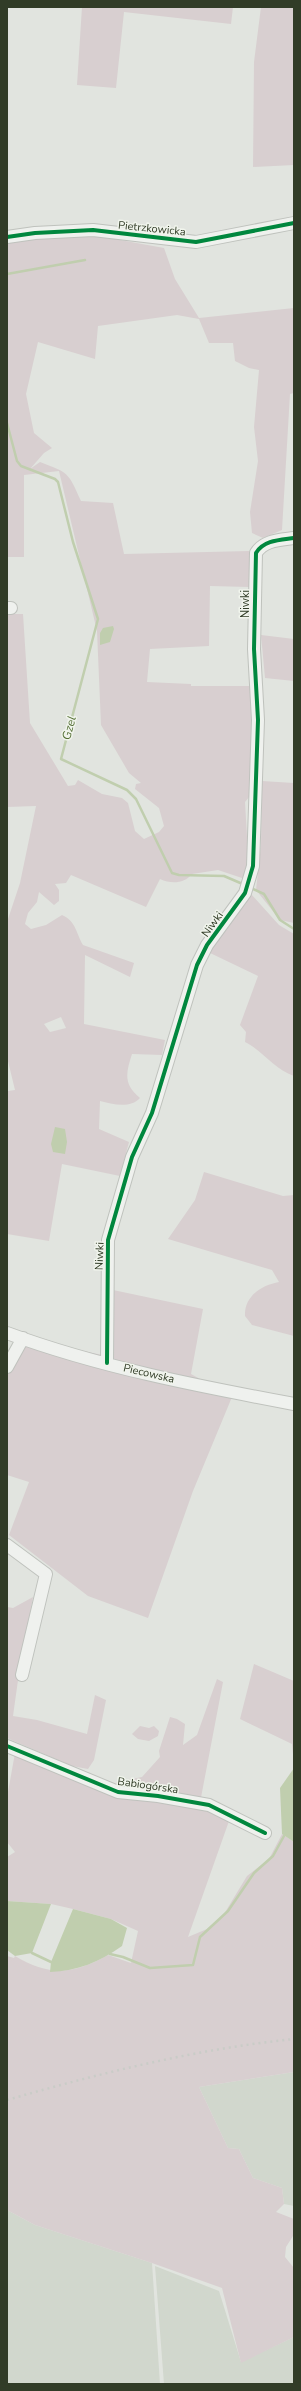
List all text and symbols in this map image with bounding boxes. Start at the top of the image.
street label: Pietrzkowicka [117,217,187,240]
street label: Niwki [238,590,253,618]
water label: Gzel [58,714,80,742]
street label: Niwki [198,909,227,940]
street label: Niwki [92,1242,107,1270]
street label: Piecowska [122,1360,176,1387]
street label: Babiogórska [117,1774,180,1797]

